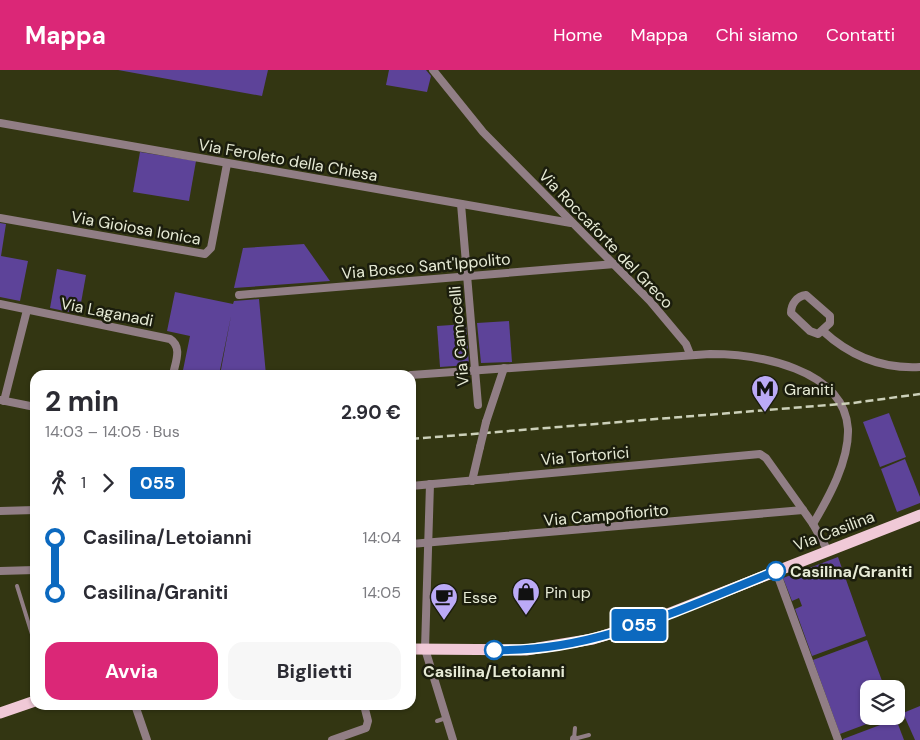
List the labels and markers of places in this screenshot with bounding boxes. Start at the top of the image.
metro station icon: Graniti [750,374,780,413]
place label: Graniti [784,379,834,400]
marker: Casilina/Graniti [766,561,786,581]
place label: Casilina/Graniti [790,561,912,582]
shop icon: Pin up [511,577,541,616]
cafe icon: Esse [429,582,459,621]
place label: Pin up [545,582,591,603]
place label: Esse [463,587,497,608]
marker: Casilina/Letoianni [484,640,504,660]
place label: Casilina/Letoianni [423,661,565,682]

